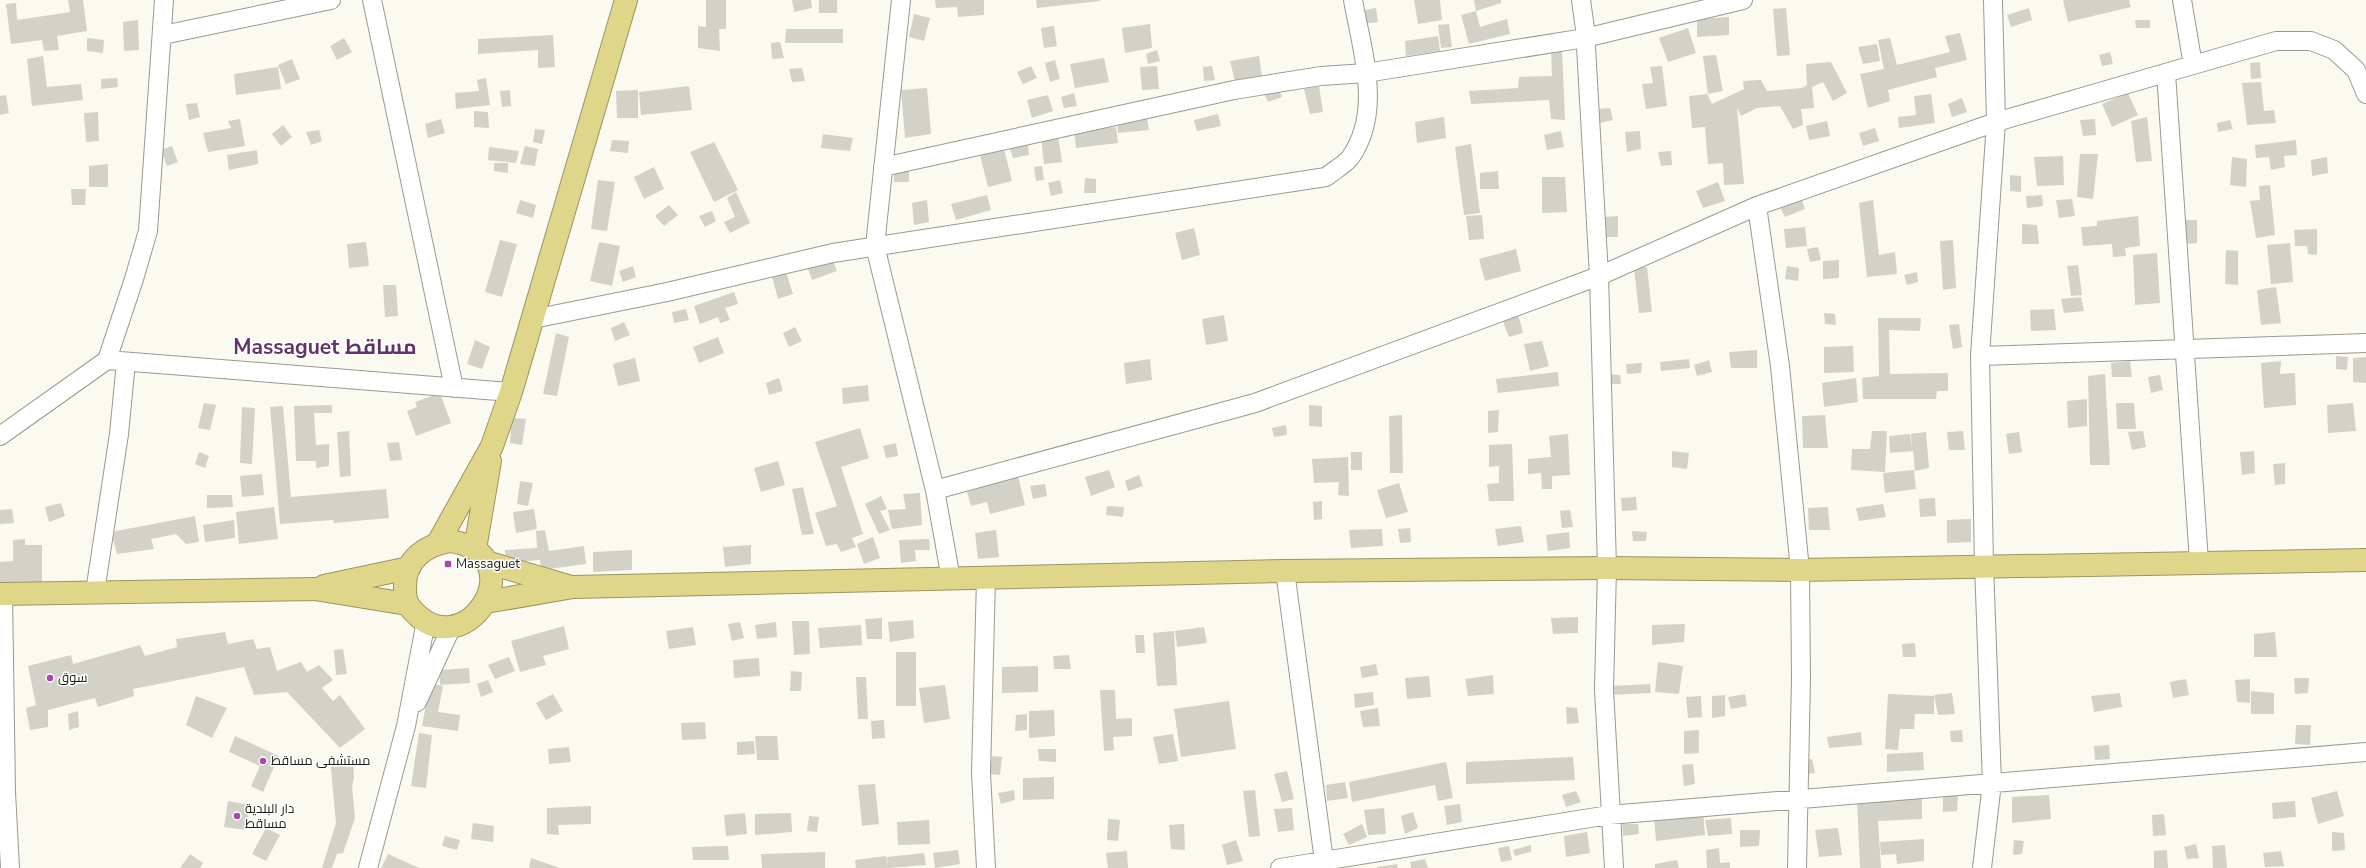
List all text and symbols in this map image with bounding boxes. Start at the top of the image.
district label: Massaguet مساقط [233,333,417,361]
place label: Massaguet [456,555,520,573]
marker: Massaguet [443,559,453,569]
place label: سوق [58,669,87,687]
marker: سوق [45,673,55,683]
place label: مستشفى مساقط [271,752,370,770]
marker: مستشفى مساقط [258,756,268,766]
place label: دار البلدية مساقط [245,800,294,833]
marker: دار البلدية مساقط [232,811,242,821]

